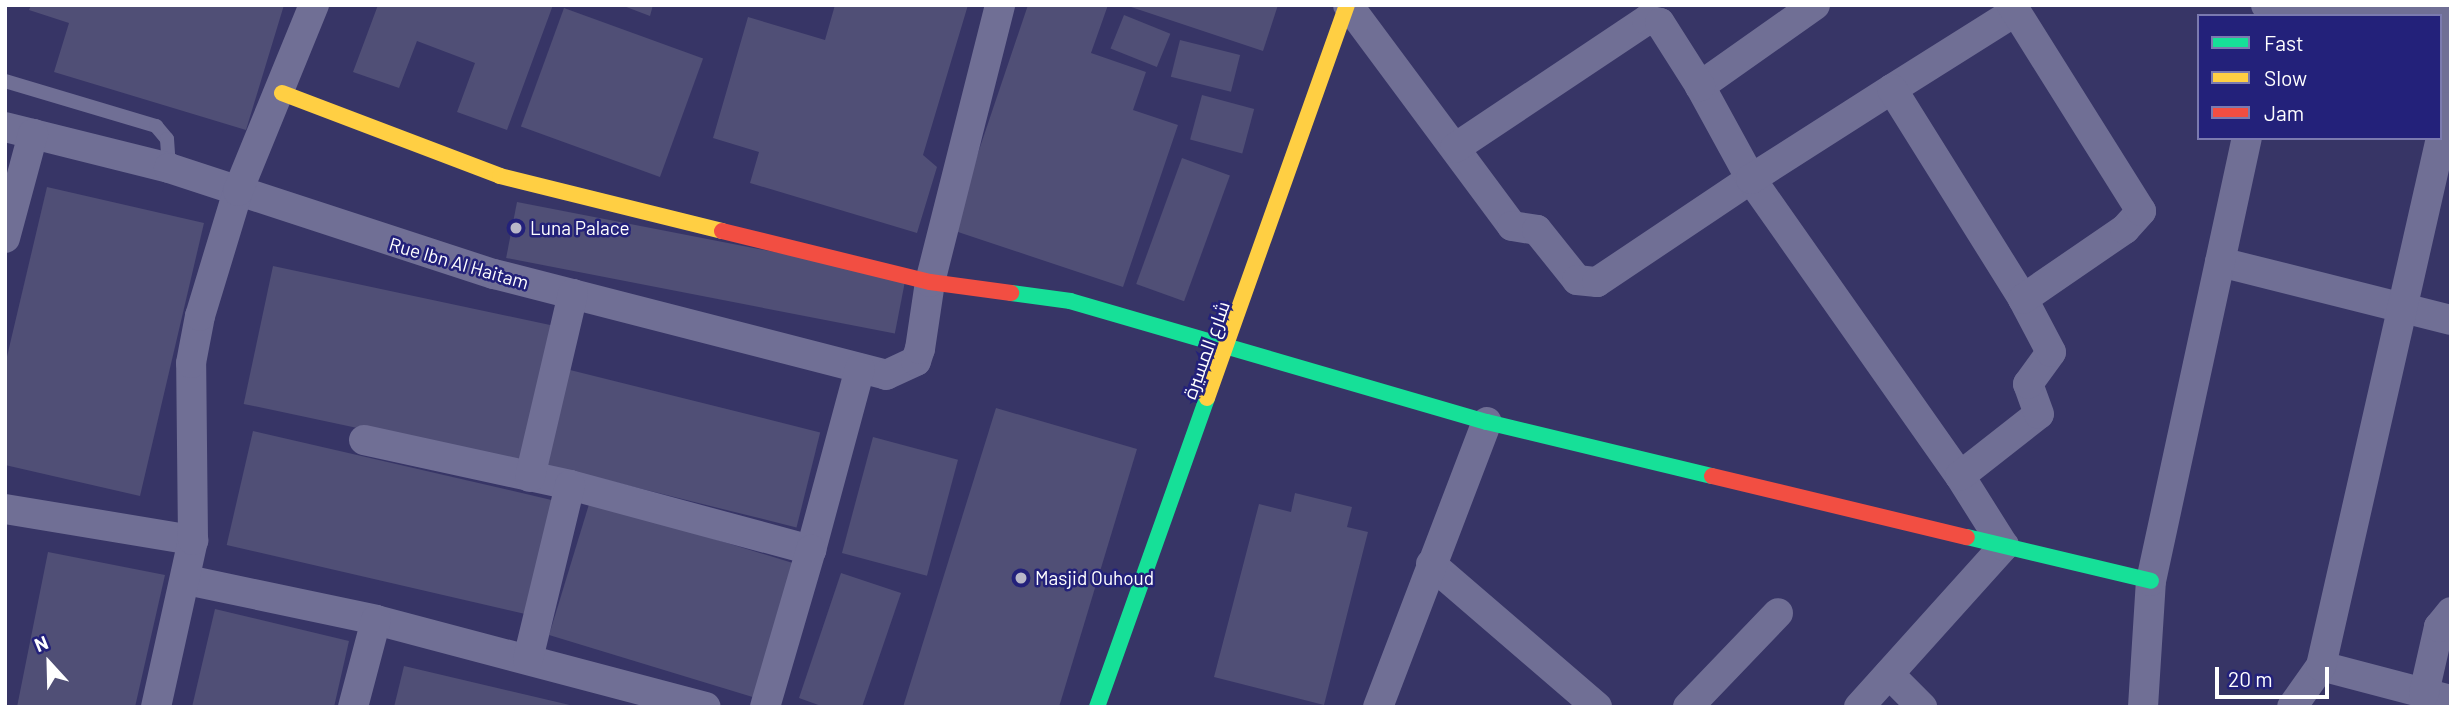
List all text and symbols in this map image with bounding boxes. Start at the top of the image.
legend [2197,14,2442,140]
text: Fast [2264,30,2304,55]
text: Slow [2264,65,2307,90]
text: Jam [2264,100,2304,125]
place label: Luna Palace [530,217,630,239]
marker: Luna Palace [508,220,524,236]
street label: Rue Ibn Al Haitam [387,232,531,294]
street label: شارع المسيرة [1178,298,1234,402]
place label: Masjid Ouhoud [1035,567,1154,589]
marker: Masjid Ouhoud [1013,570,1029,586]
north arrow [14,628,84,698]
text: N [31,630,51,656]
scale bar [2218,652,2332,696]
text: 20 m [2228,666,2273,691]

